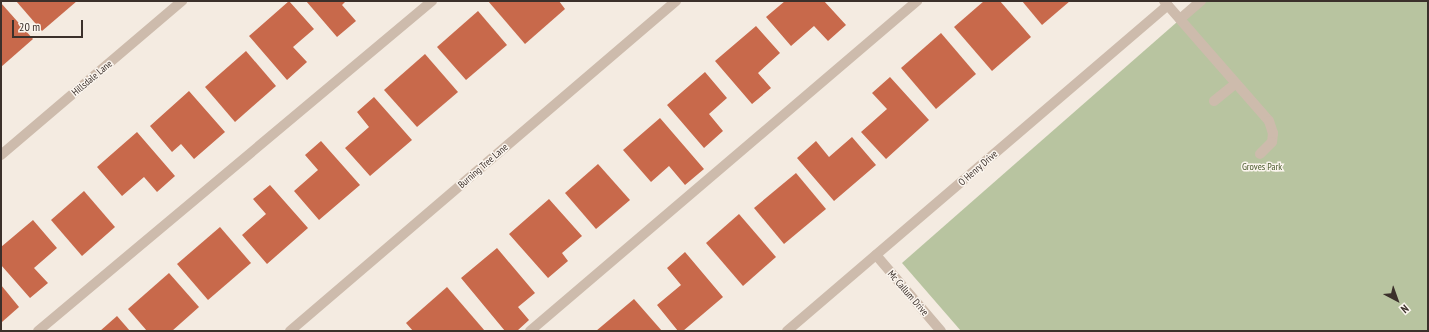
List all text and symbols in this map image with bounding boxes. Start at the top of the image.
scale bar [14,12,85,38]
text: 20 m [19,19,40,34]
street label: Hillsdale Lane [69,58,115,98]
street label: Burning Tree Lane [456,141,510,191]
street label: O Henry Drive [956,148,1000,188]
park label: Groves Park [1242,161,1282,173]
street label: Mc Callum Drive [885,268,931,318]
north arrow [1377,280,1417,320]
text: N [1398,302,1412,316]

